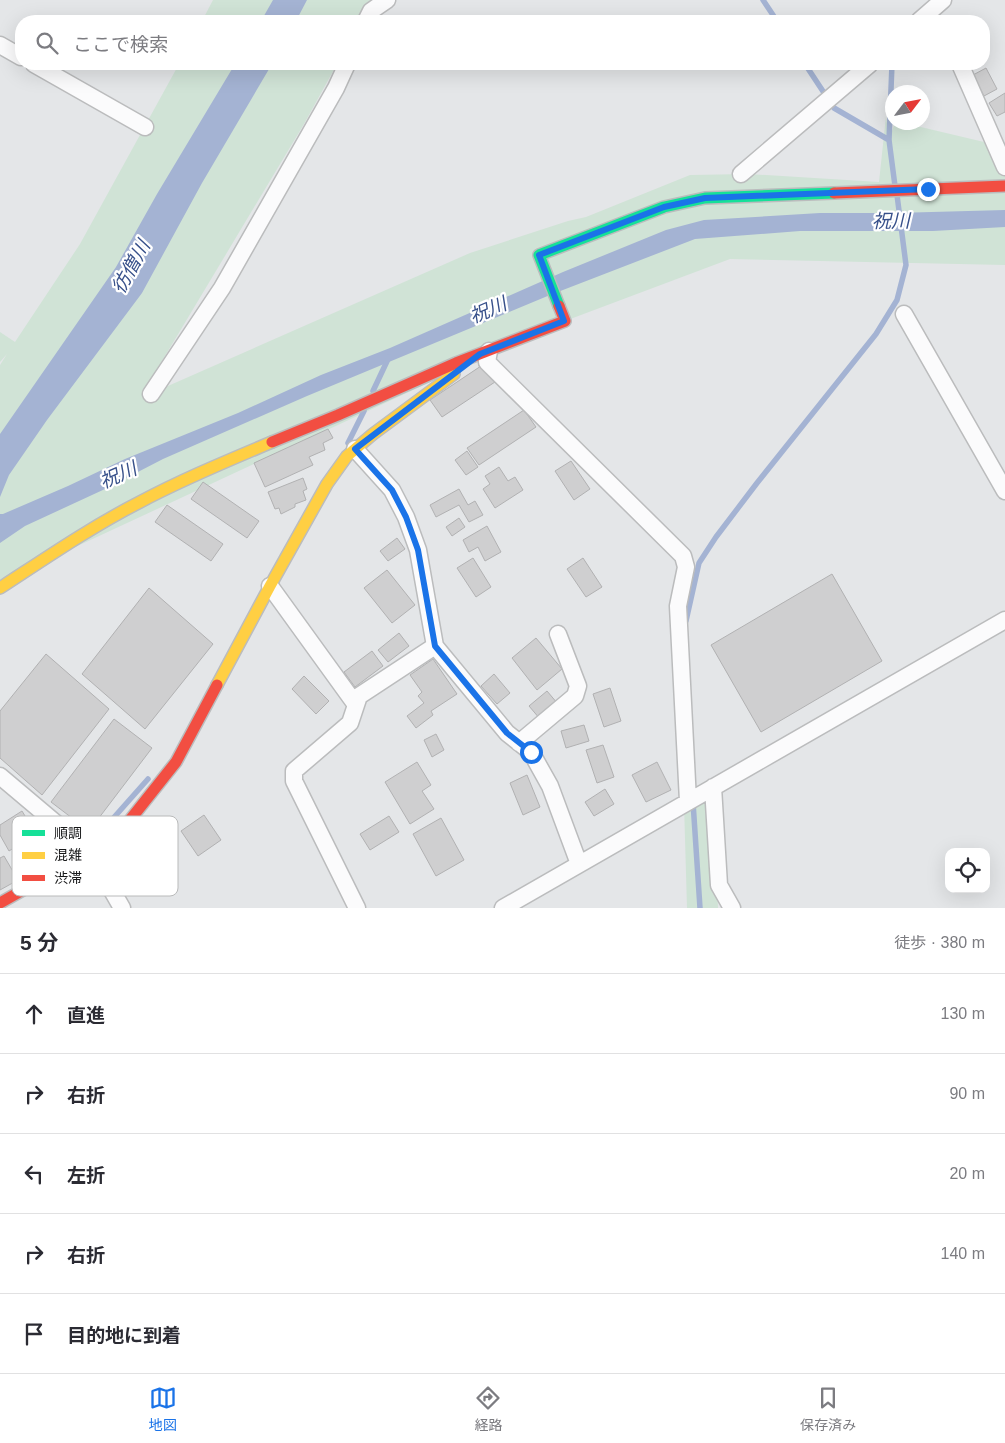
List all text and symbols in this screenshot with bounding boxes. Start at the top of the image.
search box [15,15,990,70]
icon: search [33,29,61,57]
text: ここで検索 [73,34,168,55]
north arrow [885,85,930,130]
route end [917,178,940,201]
water label: 祝川 [872,210,912,232]
water label: 彷僧川 [108,235,155,297]
water label: 祝川 [466,292,511,327]
water label: 祝川 [96,457,141,492]
route start [520,741,543,764]
legend [12,816,178,896]
text: 順調 [54,825,82,841]
text: 混雑 [54,847,82,863]
map controls [945,848,990,893]
button: locate [945,848,990,893]
text: 渋滞 [54,870,82,886]
text: 5 分 [20,931,59,954]
text: 徒歩 · 380 m [894,934,985,951]
icon: ahead [20,1000,48,1028]
text: 直進 [67,1005,105,1026]
text: 130 m [941,1005,985,1022]
icon: right [20,1080,48,1108]
text: 右折 [67,1085,105,1106]
text: 90 m [949,1085,985,1102]
icon: left [20,1160,48,1188]
text: 左折 [67,1165,105,1186]
text: 20 m [949,1165,985,1182]
icon: right [20,1240,48,1268]
text: 右折 [67,1245,105,1266]
text: 140 m [941,1245,985,1262]
icon: arrive [20,1320,48,1348]
text: 目的地に到着 [67,1325,181,1346]
tab: 地図 [149,1384,177,1434]
tab: 経路 [474,1384,502,1434]
tab: 保存済み [800,1384,856,1434]

